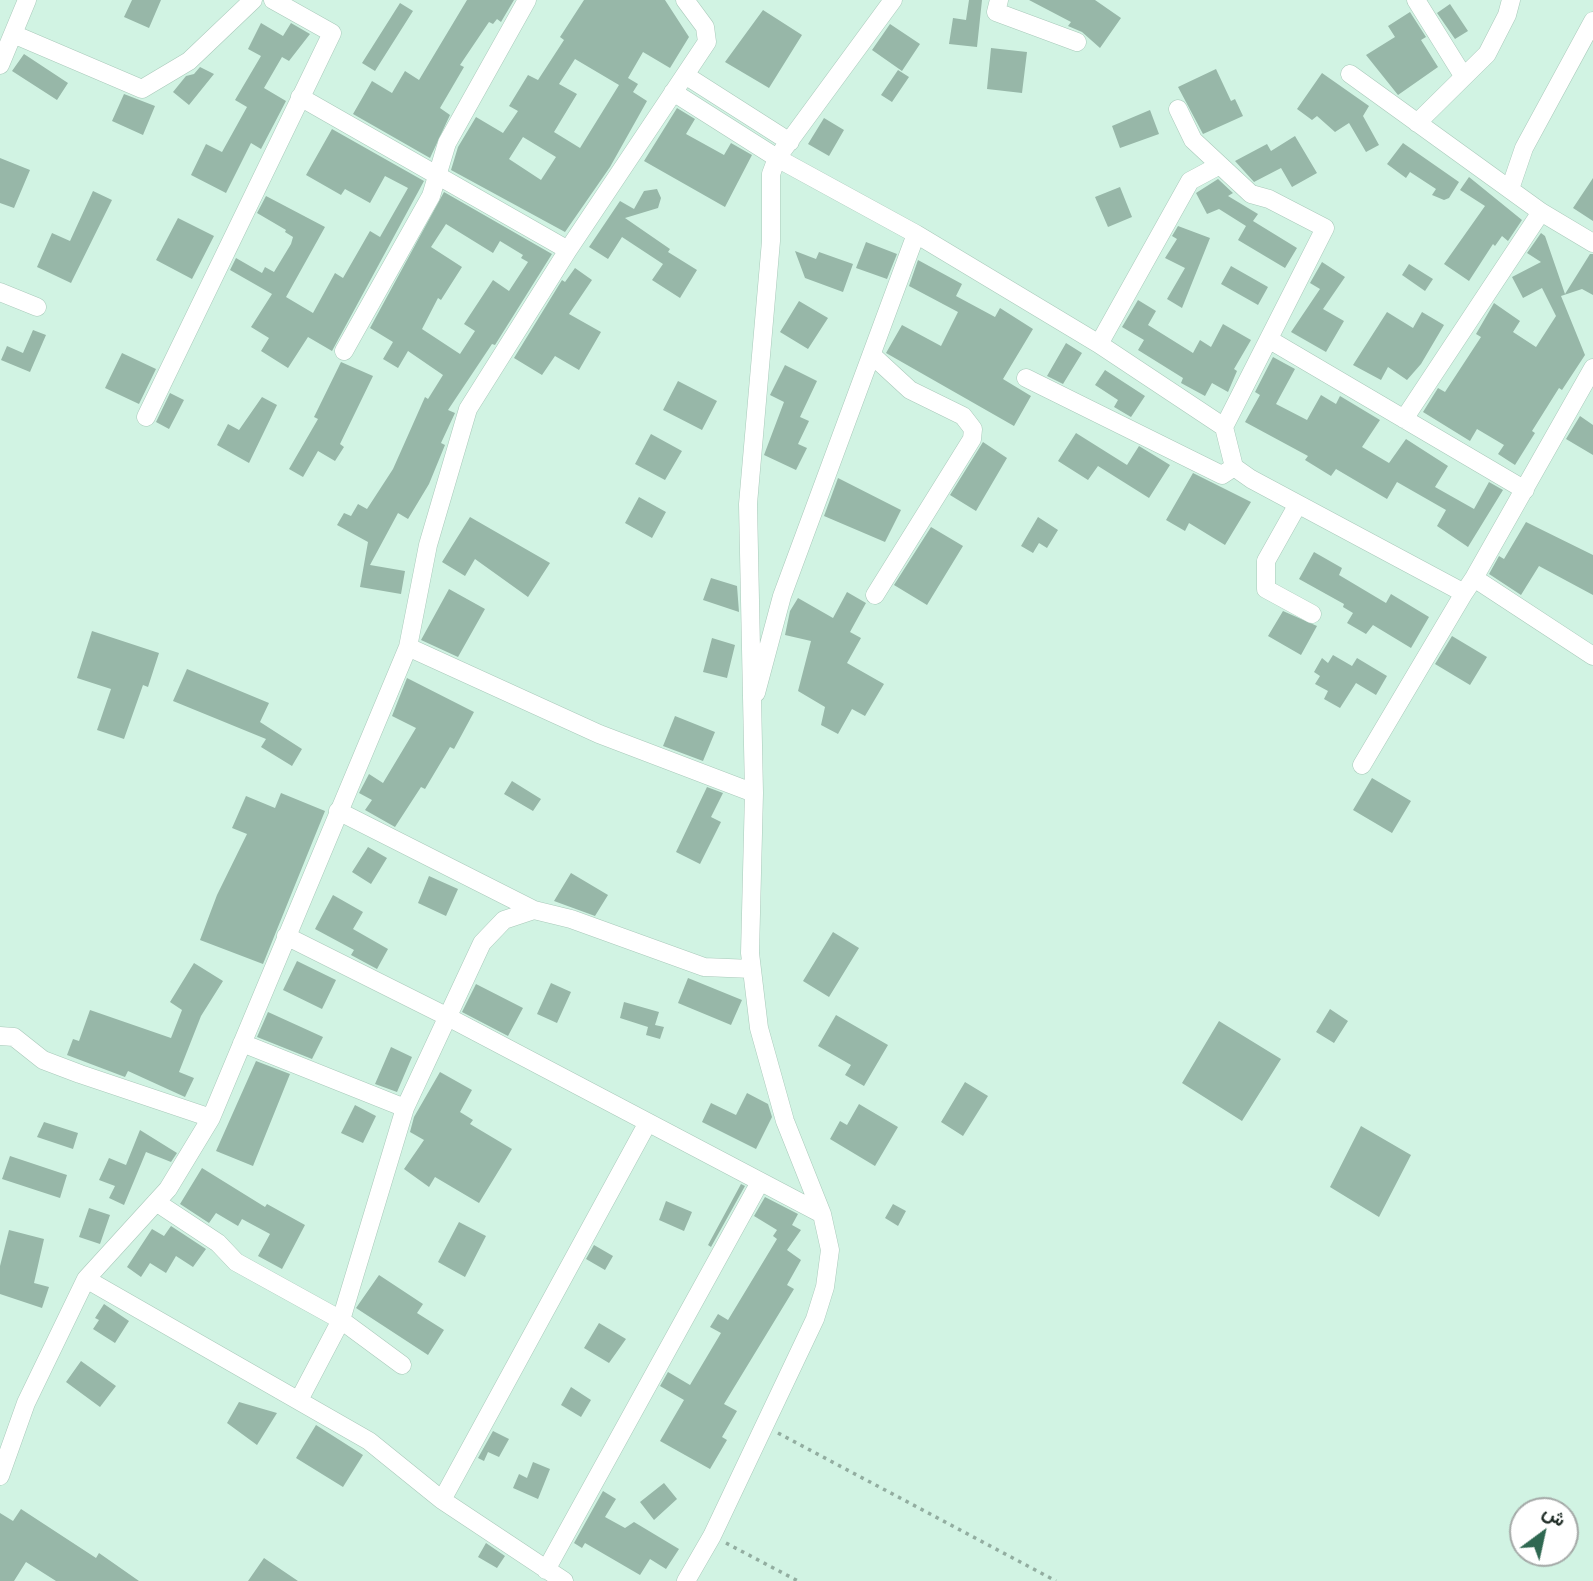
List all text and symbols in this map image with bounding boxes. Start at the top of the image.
north arrow [1509,1497,1579,1567]
text: ش [1539,1500,1570,1532]

